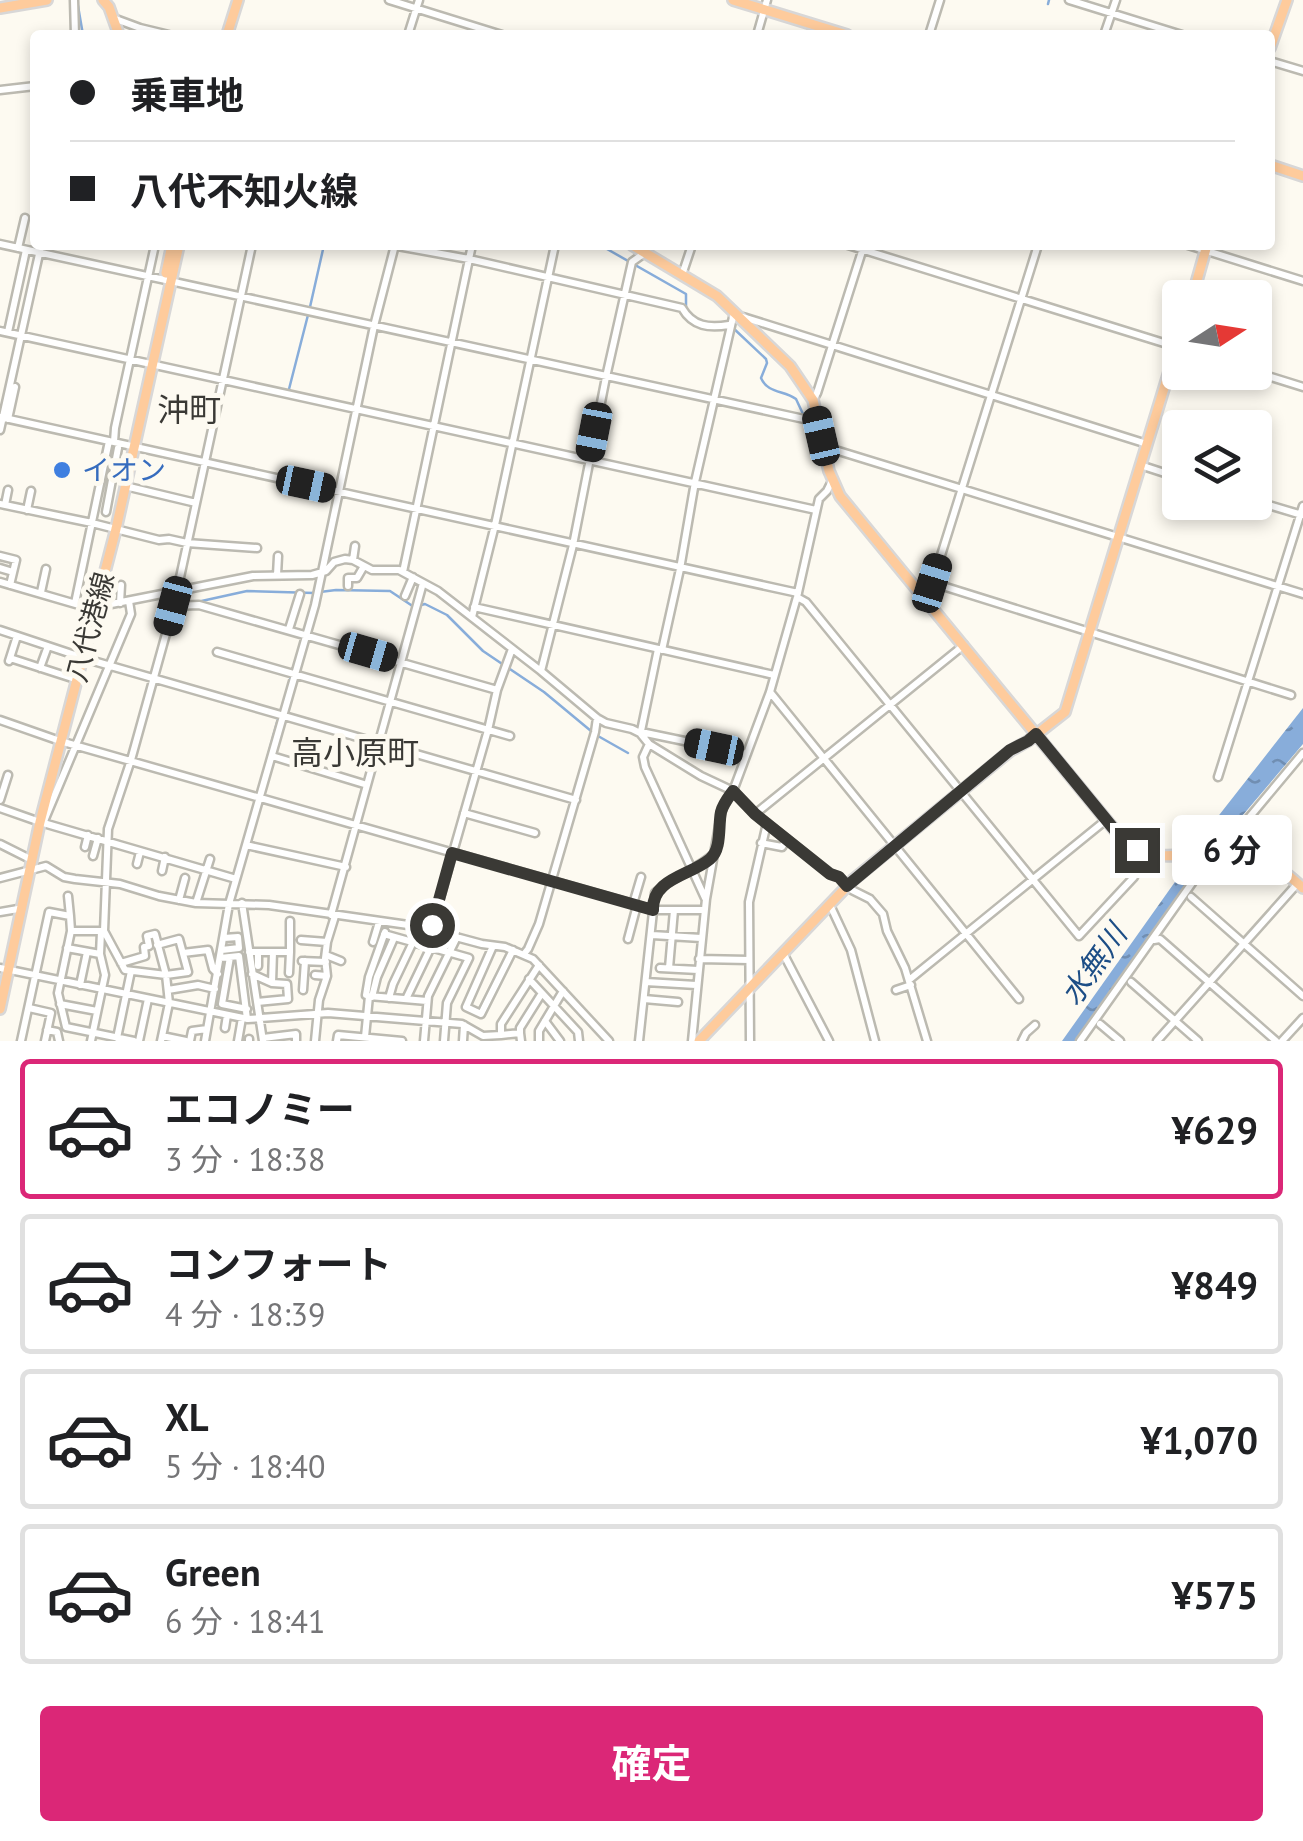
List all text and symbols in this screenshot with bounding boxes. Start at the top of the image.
text: 乗車地 [130,70,244,119]
text: 八代不知火線 [130,166,358,215]
north arrow [1162,280,1272,390]
map controls [1162,280,1272,520]
district label: 沖町 [157,388,221,430]
car [574,400,614,464]
car [800,403,842,469]
button: layers [1162,410,1272,520]
place label: イオン [82,451,166,488]
marker: イオン [51,459,73,481]
car [274,463,338,505]
car [909,550,955,616]
street label: 八代港線 [57,568,122,686]
car [151,573,195,639]
car [335,629,401,675]
car [682,726,746,768]
district label: 高小原町 [291,731,419,773]
callout: 6 分 [1172,815,1292,885]
route end [1115,828,1160,873]
text: 6 分 [1203,829,1261,871]
route start [410,903,455,948]
water label: 水無川 [1051,914,1136,1012]
icon: car [45,1084,135,1174]
text: エコノミー [165,1084,355,1133]
text: ¥629 [1172,1105,1258,1154]
text: 3 分 · 18:38 [165,1138,325,1180]
icon: car [45,1239,135,1329]
text: コンフォート [165,1239,392,1288]
text: ¥849 [1172,1260,1258,1309]
text: 4 分 · 18:39 [165,1293,325,1335]
text: XL [165,1392,209,1441]
icon: car [45,1394,135,1484]
text: ¥1,070 [1141,1415,1258,1464]
text: 5 分 · 18:40 [165,1445,325,1487]
text: Green [165,1547,261,1596]
icon: car [45,1549,135,1639]
text: ¥575 [1172,1570,1258,1619]
text: 6 分 · 18:41 [165,1600,325,1642]
button: 確定 [40,1706,1263,1821]

